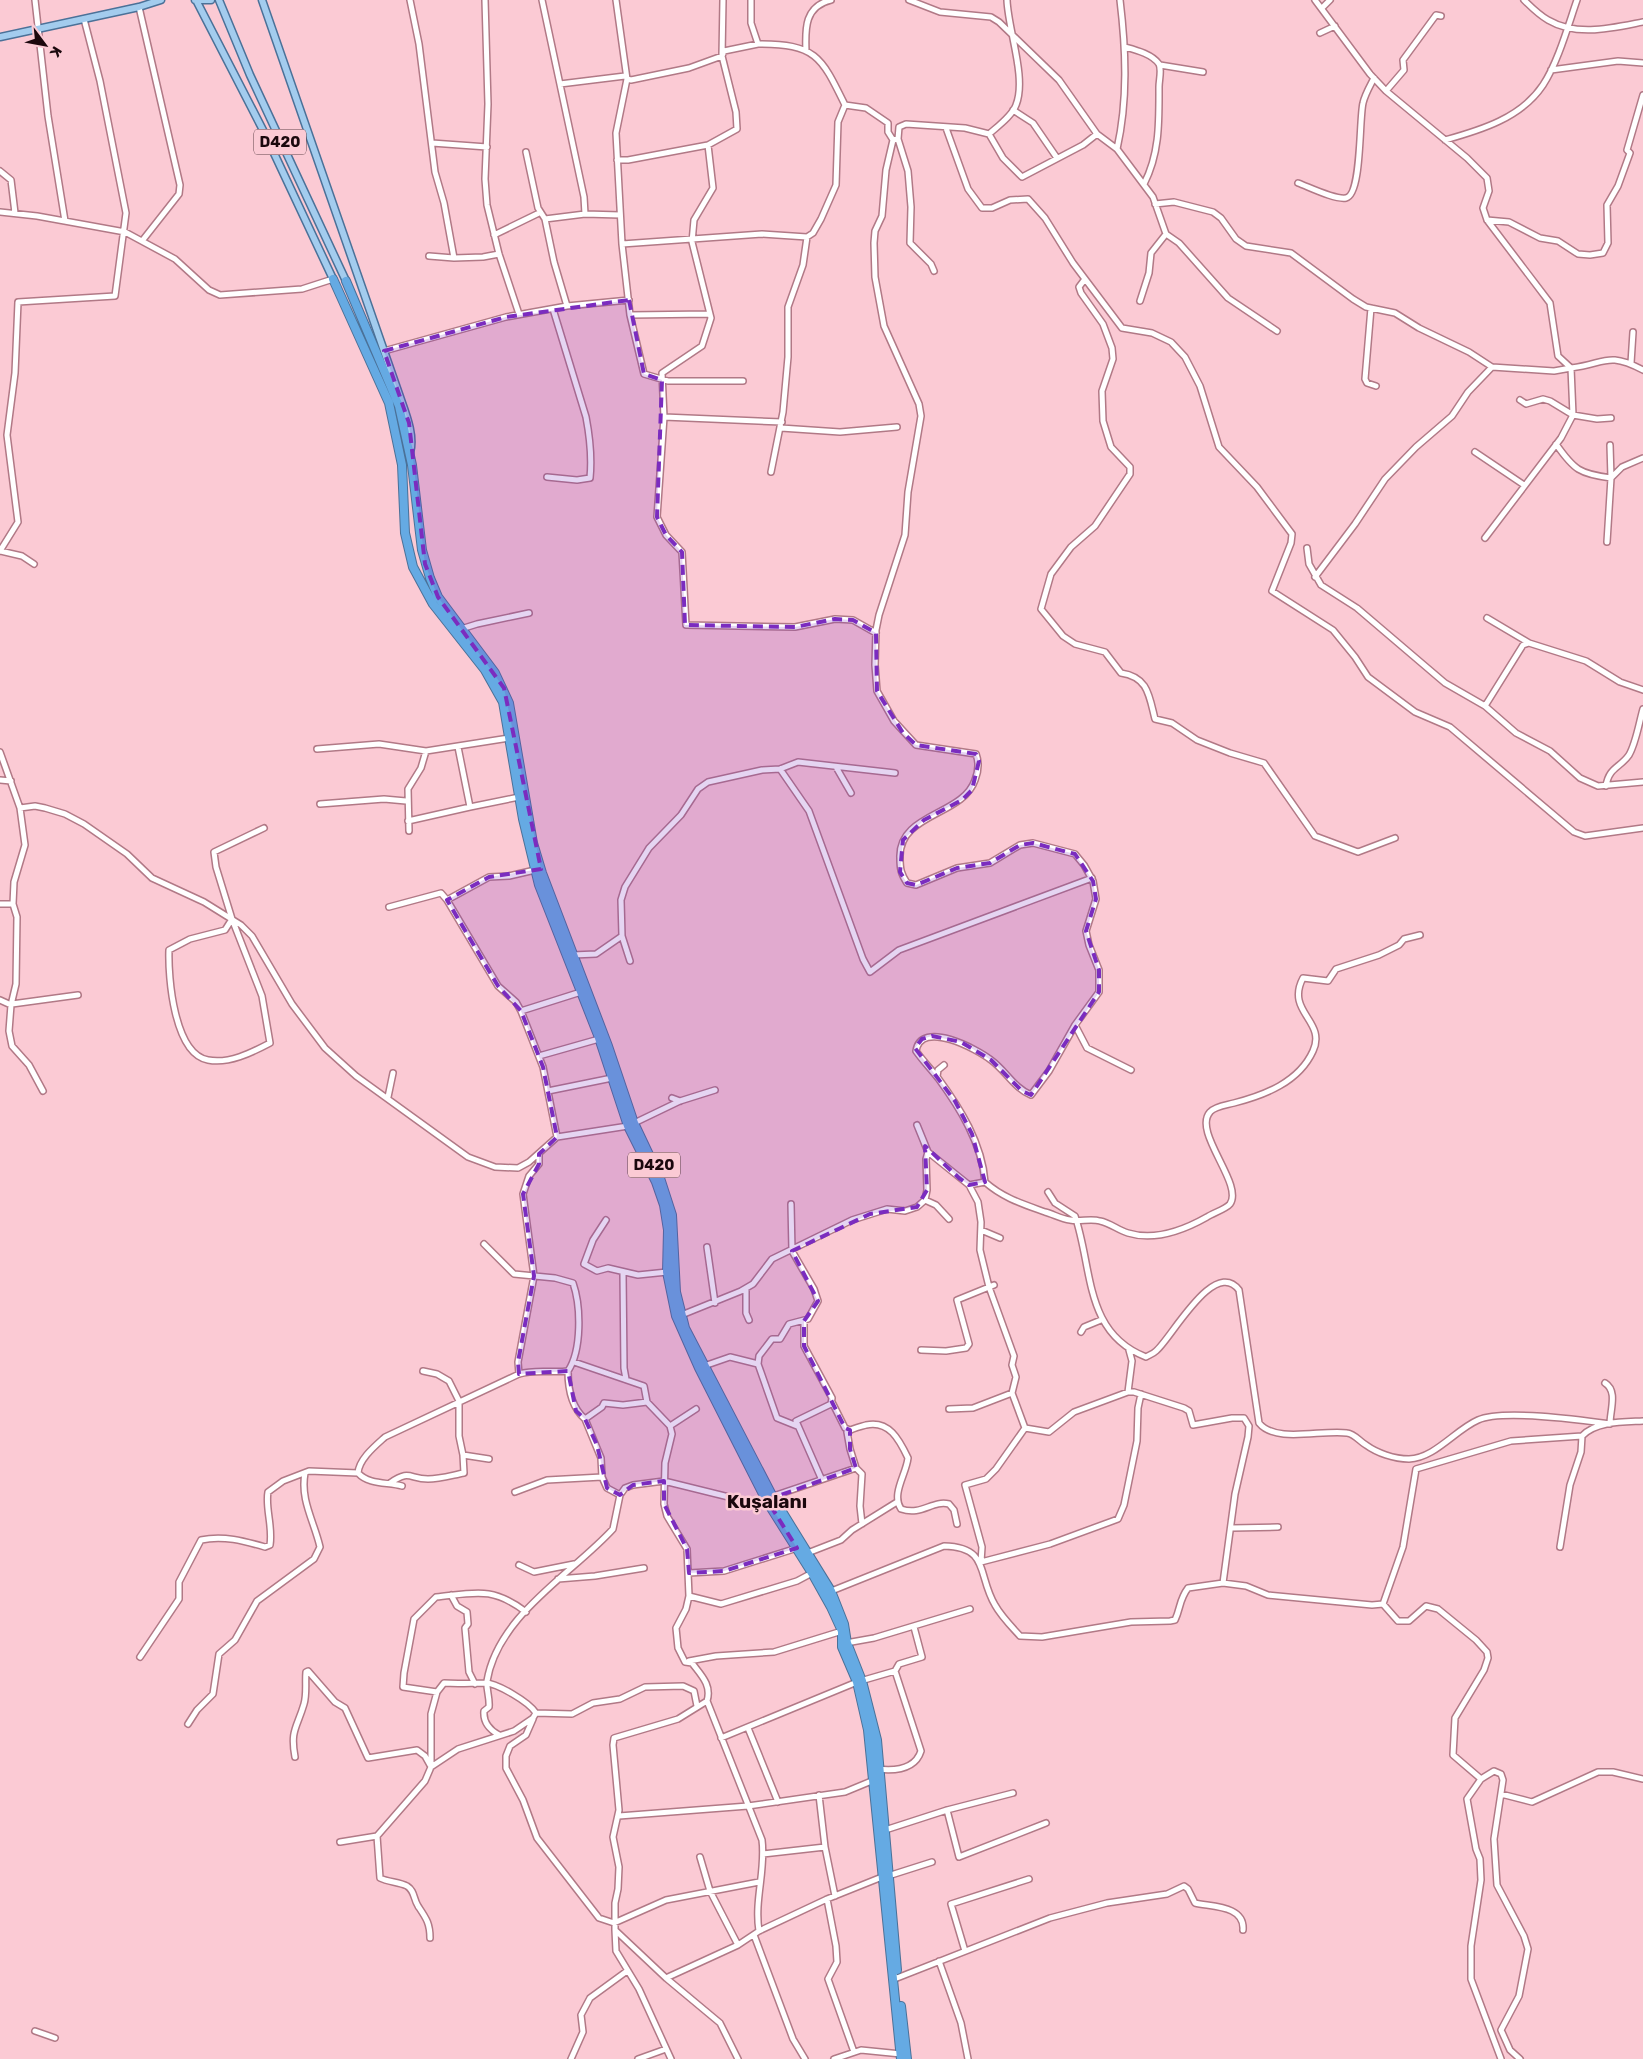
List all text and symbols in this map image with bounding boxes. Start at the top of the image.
north arrow [20,20,70,70]
text: K [46,43,65,61]
road number: D420 [254,130,306,154]
road number: D420 [628,1152,680,1178]
district label: Kuşalanı [727,1490,807,1513]

